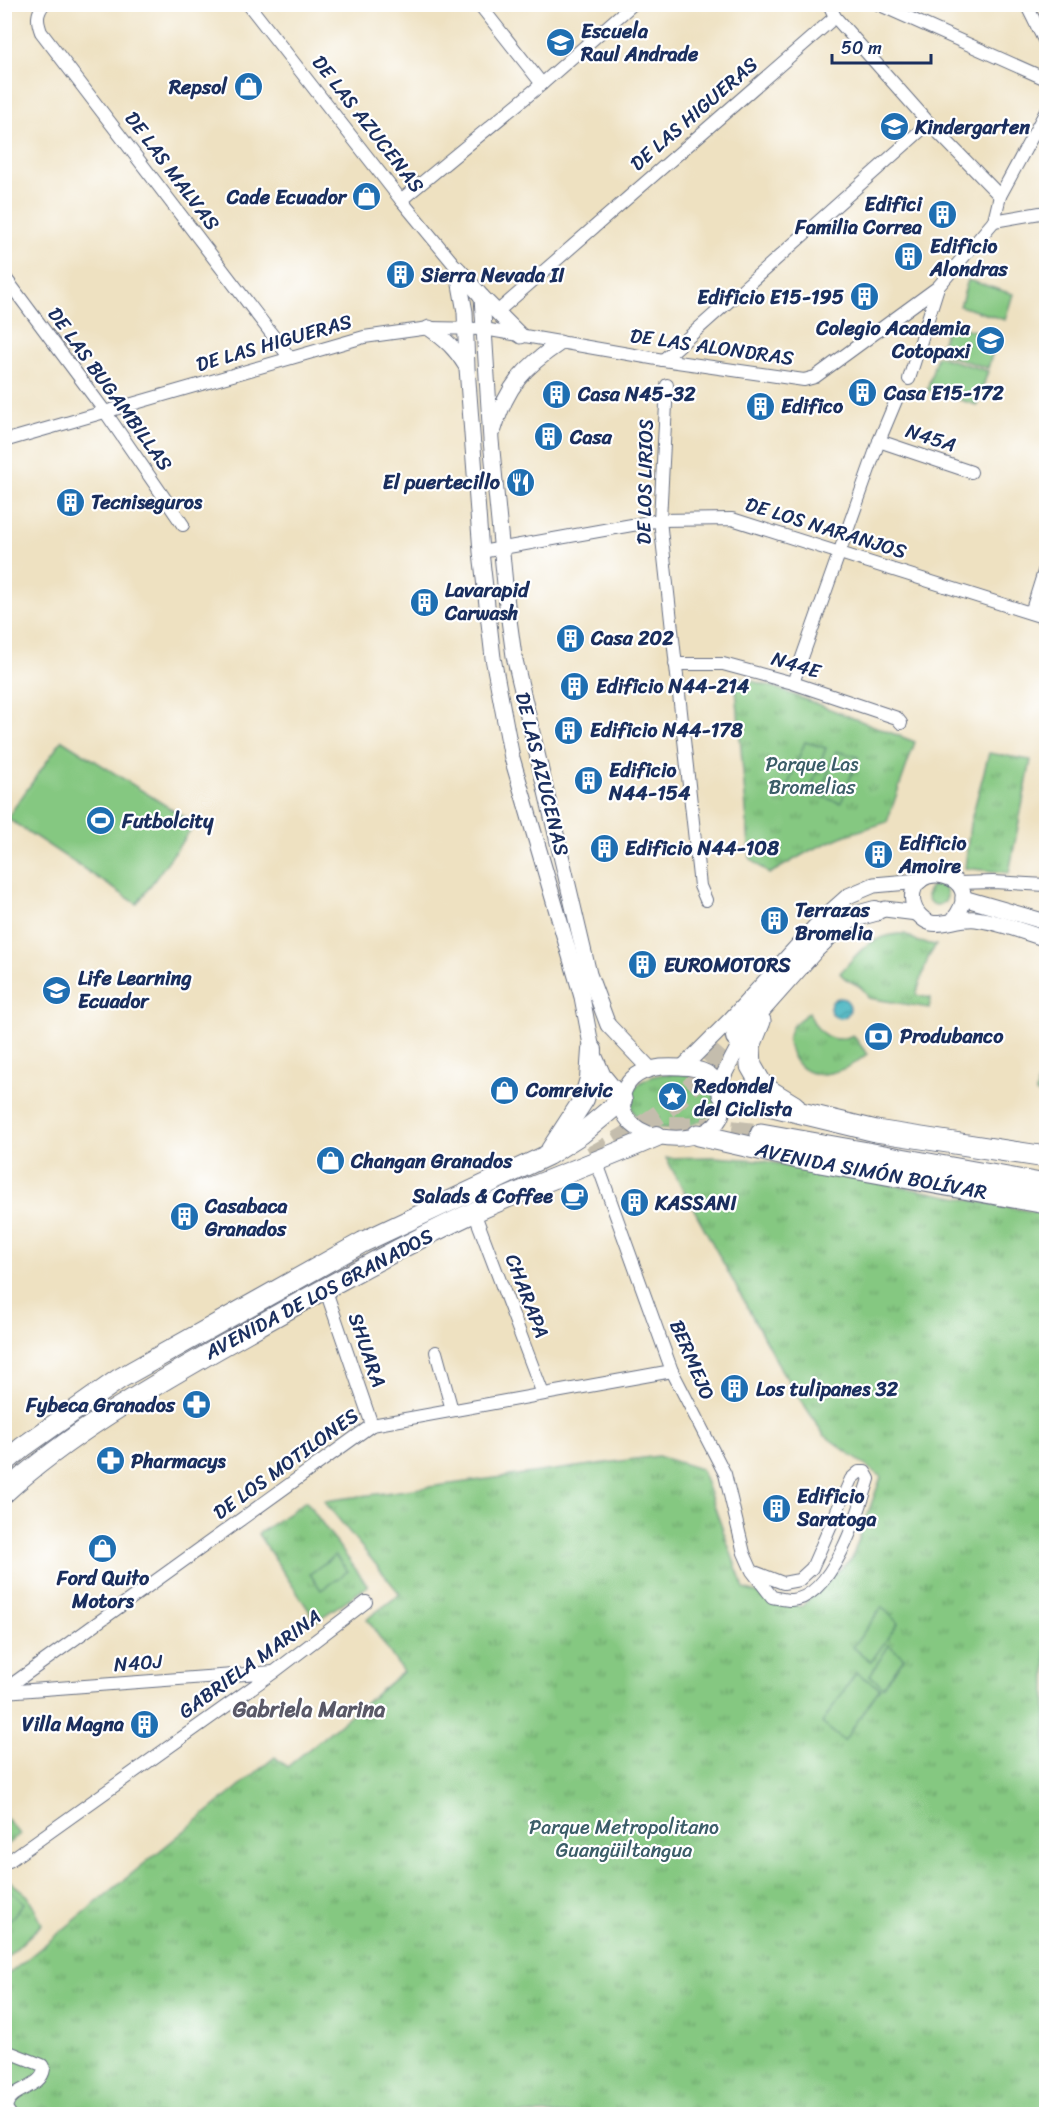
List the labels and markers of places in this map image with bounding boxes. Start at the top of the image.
place label: Escuela Raul Andrade [580,14,699,72]
school or university icon: Escuela Raul Andrade [544,26,576,58]
place label: Repsol [168,70,228,105]
shop icon: Repsol [232,71,264,103]
place label: Kindergarten [914,110,1030,145]
school or university icon: Kindergarten [878,111,910,143]
place label: Cade Ecuador [226,180,348,215]
shop icon: Cade Ecuador [351,181,383,213]
place label: Edifici Familia Correa [794,187,923,245]
building icon: Edifici Familia Correa [927,199,959,231]
place label: Edificio Alondras [929,229,1009,287]
building icon: Edificio Alondras [893,241,925,273]
place label: Sierra Nevada II [420,258,565,293]
building icon: Sierra Nevada II [384,259,416,291]
place label: Edificio E15-195 [697,280,844,315]
building icon: Edificio E15-195 [849,281,881,313]
place label: Colegio Academia Cotopaxi [815,311,971,369]
school or university icon: Colegio Academia Cotopaxi [975,324,1007,356]
place label: Casa E15-172 [883,376,1004,411]
place label: Casa N45-32 [577,377,696,412]
building icon: Casa E15-172 [847,377,879,409]
building icon: Casa N45-32 [541,378,573,410]
place label: Edifico [781,389,844,424]
building icon: Edifico [744,390,776,422]
place label: Casa [569,420,613,455]
building icon: Casa [533,421,565,453]
place label: El puertecillo [383,465,501,500]
restaurant icon: El puertecillo [505,466,537,498]
place label: Tecniseguros [91,485,203,520]
building icon: Tecniseguros [54,486,86,518]
place label: Lavarapid Carwash [444,573,531,631]
building icon: Lavarapid Carwash [408,586,440,618]
place label: Casa 202 [590,621,674,656]
building icon: Casa 202 [554,622,586,654]
place label: Edificio N44-214 [596,669,750,704]
building icon: Edificio N44-214 [559,670,591,702]
place label: Edificio N44-178 [590,713,744,748]
building icon: Edificio N44-178 [553,714,585,746]
place label: Edificio N44-154 [608,753,691,811]
building icon: Edificio N44-154 [572,765,604,797]
place label: Futbolcity [121,804,214,839]
sports icon: Futbolcity [85,805,117,837]
place label: Edificio Amoire [898,826,966,884]
place label: Edificio N44-108 [625,831,780,866]
building icon: Edificio N44-108 [588,832,620,864]
building icon: Edificio Amoire [862,838,894,870]
place label: Terrazas Bromelia [795,893,873,951]
building icon: Terrazas Bromelia [758,905,790,937]
place label: EUROMOTORS [664,948,791,983]
building icon: EUROMOTORS [627,949,659,981]
place label: Life Learning Ecuador [78,961,191,1019]
school or university icon: Life Learning Ecuador [41,974,73,1006]
place label: Produbanco [900,1019,1004,1054]
bank icon: Produbanco [863,1020,895,1052]
place label: Redondel del Ciclista [693,1069,792,1127]
place label: Comreivic [525,1073,614,1108]
shop icon: Comreivic [489,1074,521,1106]
place icon: Redondel del Ciclista [657,1081,689,1113]
place label: Changan Granados [350,1144,513,1179]
shop icon: Changan Granados [314,1145,346,1177]
place label: Salads & Coffee [412,1179,553,1214]
cafe icon: Salads & Coffee [558,1180,590,1212]
place label: KASSANI [654,1186,737,1221]
building icon: KASSANI [618,1187,650,1219]
place label: Casabaca Granados [204,1189,288,1247]
building icon: Casabaca Granados [168,1201,200,1233]
place label: Los tulipanes 32 [756,1372,899,1407]
building icon: Los tulipanes 32 [719,1373,751,1405]
place label: Fybeca Granados [25,1388,176,1423]
pharmacy icon: Fybeca Granados [180,1389,212,1421]
place label: Pharmacys [131,1444,227,1479]
pharmacy icon: Pharmacys [94,1445,126,1477]
place label: Edificio Saratoga [796,1479,877,1537]
building icon: Edificio Saratoga [760,1492,792,1524]
shop icon: Ford Quito Motors [87,1532,119,1564]
place label: Ford Quito Motors [56,1561,150,1619]
place label: Villa Magna [22,1707,124,1742]
building icon: Villa Magna [129,1708,161,1740]

